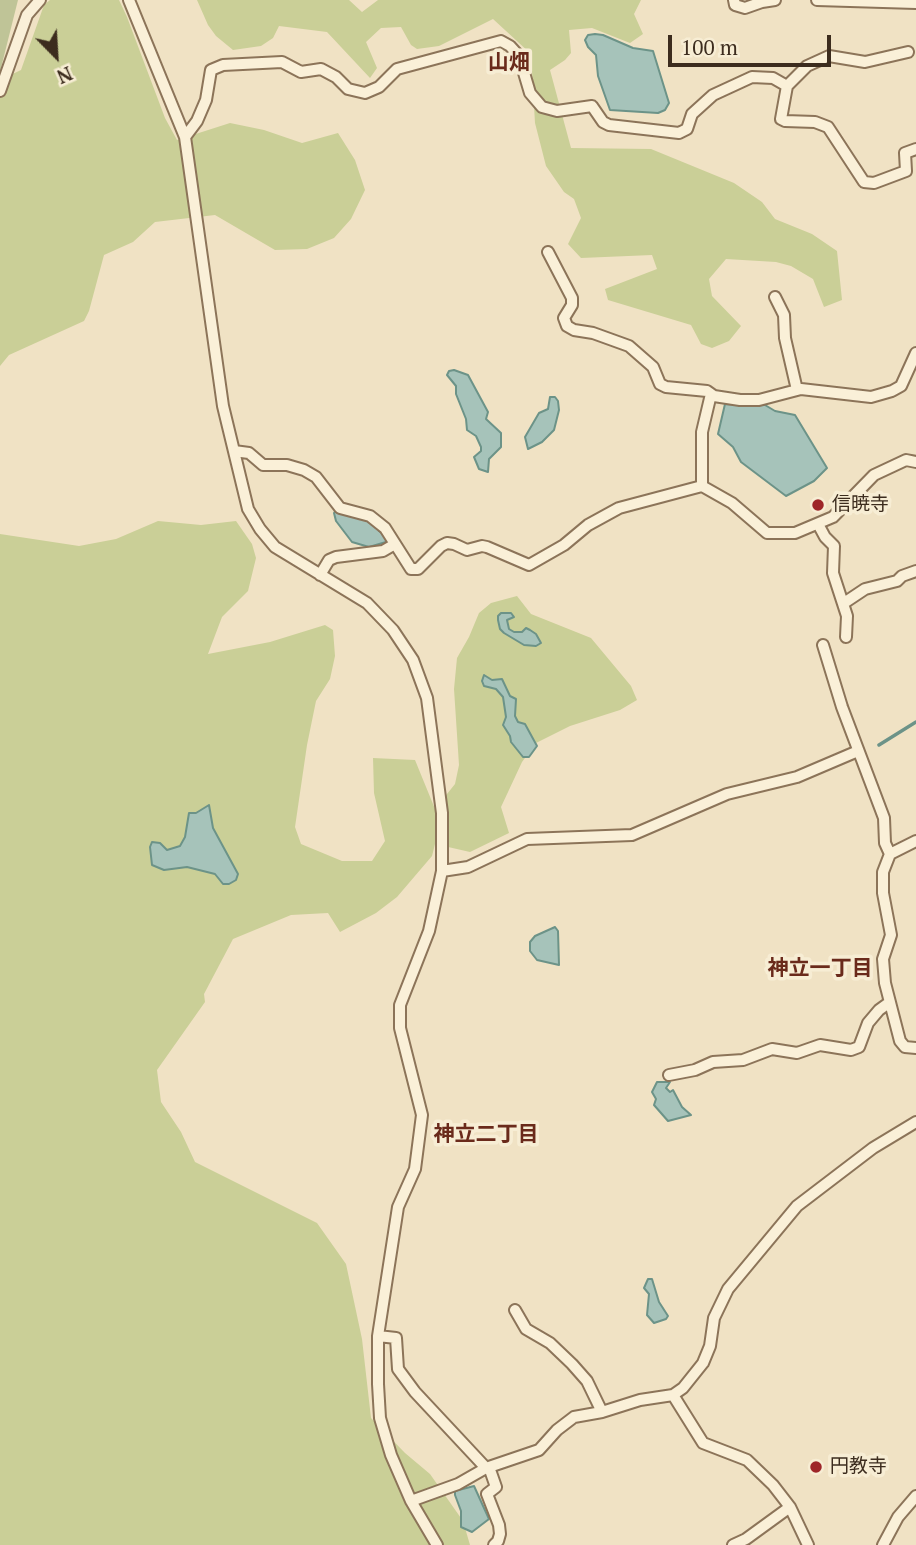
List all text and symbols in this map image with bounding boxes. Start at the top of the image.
north arrow [21,21,91,91]
scale bar [671,21,834,65]
text: 100 m [681,33,738,61]
district label: 山畑 [488,50,530,76]
text: N [53,61,76,90]
place label: 信暁寺 [832,494,889,516]
marker: 信暁寺 [810,497,826,513]
district label: 神立一丁目 [768,956,872,982]
district label: 神立二丁目 [434,1122,538,1148]
place label: 円教寺 [830,1456,887,1478]
marker: 円教寺 [808,1459,824,1475]

